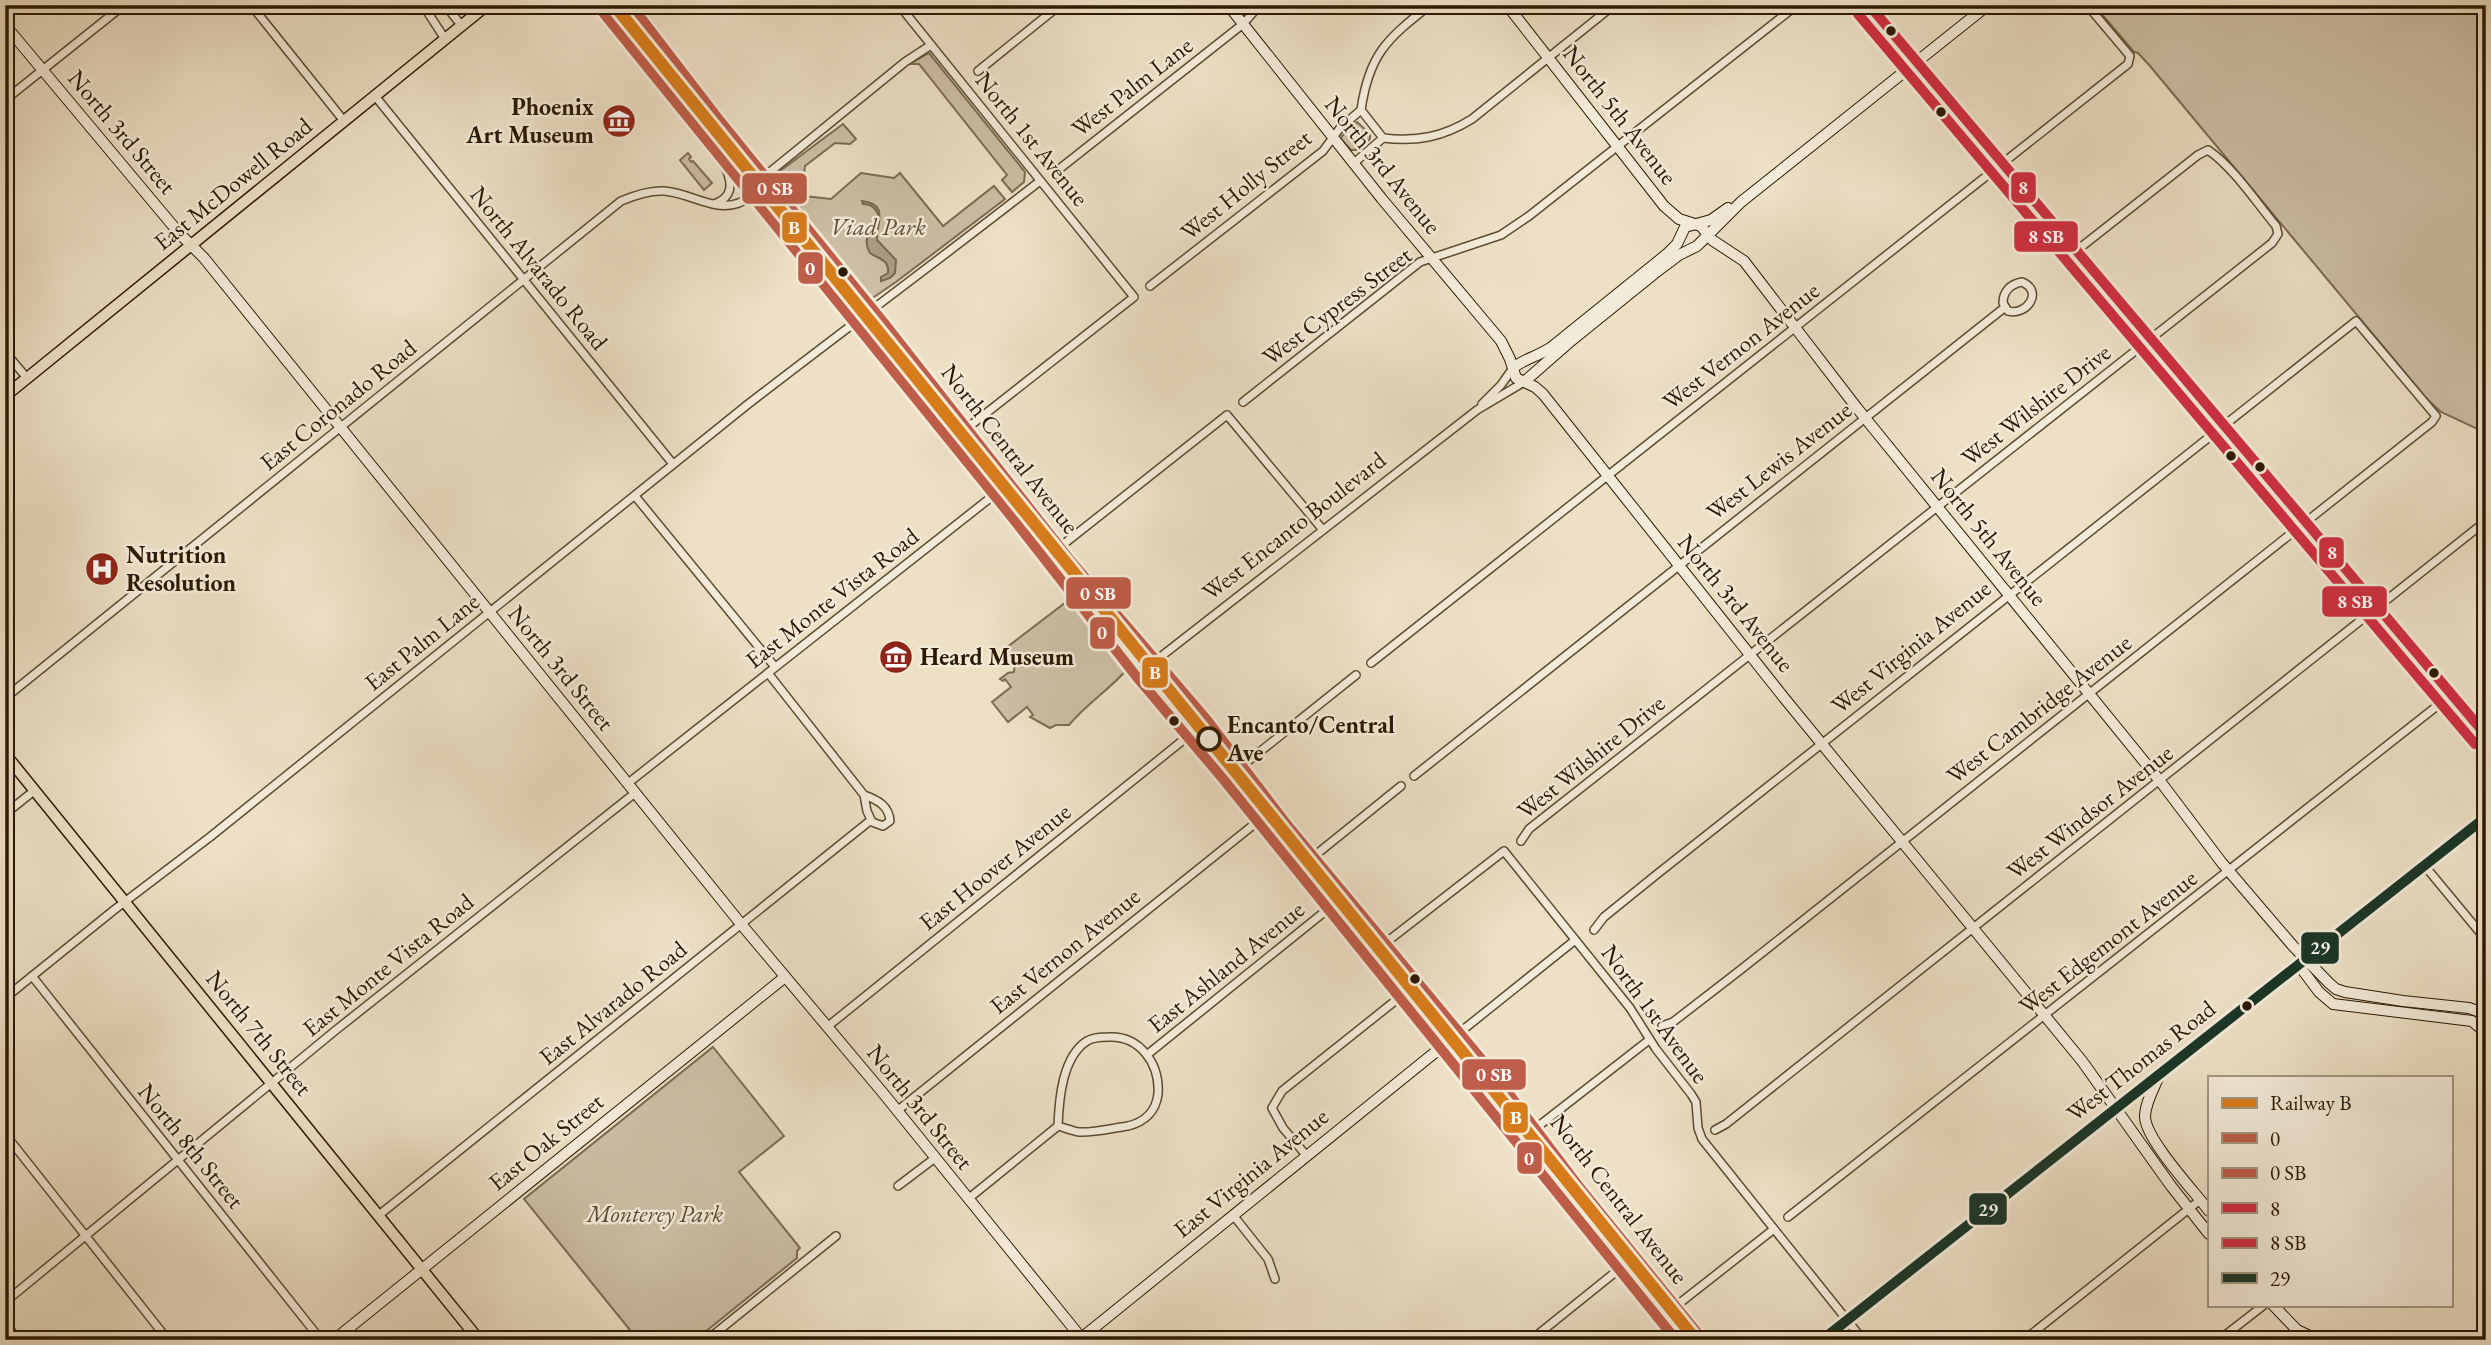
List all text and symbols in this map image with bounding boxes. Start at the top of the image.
unlabelled marker [1884,24,1898,38]
street label: West Palm Lane [1065,30,1199,144]
street label: North 5th Avenue [1556,39,1685,191]
street label: North 3rd Street [61,63,184,201]
street label: North 1st Avenue [969,65,1096,212]
street label: North 3rd Avenue [1318,89,1449,240]
place label: Phoenix Art Museum [465,91,594,150]
museum icon: Phoenix Art Museum [600,102,638,140]
unlabelled marker [1934,105,1948,119]
street label: East McDowell Road [147,110,319,257]
street label: West Holly Street [1174,122,1318,247]
line badge: 8 [2010,171,2037,204]
line badge: 0 SB [741,172,808,205]
text: 8 [2018,175,2028,200]
text: 0 SB [757,176,793,201]
street label: North Alvarado Road [464,179,616,357]
line badge: B [781,211,808,244]
park label: Viad Park [830,211,926,242]
text: B [788,215,800,240]
line badge: 8 SB [2013,220,2079,253]
text: 8 SB [2028,224,2064,249]
street label: West Cypress Street [1256,239,1418,372]
line badge: 0 [797,251,824,285]
text: 0 [805,256,815,281]
unlabelled marker [836,265,850,279]
street label: West Vernon Avenue [1656,275,1826,417]
street label: East Coronado Road [253,331,423,477]
street label: West Wilshire Drive [1955,336,2117,473]
street label: North Central Avenue [934,357,1086,540]
street label: West Lewis Avenue [1700,394,1858,527]
street label: West Encanto Boulevard [1196,444,1392,607]
unlabelled marker [2224,449,2238,463]
unlabelled marker [2253,460,2267,474]
street label: North 5th Avenue [1924,461,2055,612]
street label: East Monte Vista Road [739,520,925,675]
street label: North 3rd Avenue [1671,527,1802,678]
line badge: 8 [2318,536,2345,569]
place label: Nutrition Resolution [126,539,237,598]
text: 8 [2327,540,2337,565]
hospital icon: Nutrition Resolution [83,550,121,588]
street label: West Virginia Avenue [1824,573,1997,721]
line badge: 0 SB [1065,576,1132,610]
text: 0 SB [1080,581,1116,606]
line badge: 8 SB [2321,585,2388,618]
street label: East Palm Lane [358,586,485,697]
text: 8 SB [2337,589,2373,614]
street label: North 3rd Street [501,599,622,737]
line badge: 0 [1089,616,1116,650]
text: 0 [1097,620,1107,645]
street label: West Cambridge Avenue [1940,627,2137,790]
museum icon: Heard Museum [877,638,915,676]
place label: Heard Museum [920,641,1074,672]
line badge: B [1141,656,1169,689]
text: B [1149,660,1161,685]
unlabelled marker [2427,666,2441,680]
street label: West Wilshire Drive [1510,687,1671,826]
place label: Encanto/Central Ave [1226,709,1395,768]
unlabelled marker [1167,714,1181,728]
marker: Encanto/Central Ave [1197,727,1221,751]
street label: West Windsor Avenue [2000,737,2179,886]
street label: East Hoover Avenue [912,796,1077,937]
street label: West Edgemont Avenue [2012,862,2203,1021]
street label: East Vernon Avenue [983,880,1146,1021]
street label: East Monte Vista Road [296,886,480,1043]
street label: East Ashland Avenue [1141,894,1310,1039]
line badge: 29 [2300,931,2340,965]
street label: East Alvarado Road [532,933,694,1072]
text: 29 [2310,935,2330,960]
street label: North 1st Avenue [1595,938,1716,1089]
street label: North 7th Street [199,964,320,1102]
unlabelled marker [1408,972,1422,986]
street label: West Thomas Road [2060,992,2222,1128]
unlabelled marker [2240,999,2254,1013]
street label: North 3rd Street [860,1038,981,1176]
line badge: 0 SB [1461,1058,1527,1091]
text: 0 SB [1476,1062,1512,1087]
legend [2208,1076,2452,1306]
street label: North 8th Street [131,1077,252,1215]
street label: East Oak Street [482,1085,610,1197]
text: Railway B [2270,1089,2352,1116]
street label: East Virginia Avenue [1167,1101,1334,1245]
line badge: B [1502,1101,1529,1134]
text: B [1510,1105,1522,1130]
street label: North Central Avenue [1543,1107,1695,1290]
text: 0 [2270,1125,2280,1152]
line badge: 0 [1516,1141,1543,1175]
text: 0 [1524,1146,1534,1171]
text: 0 SB [2270,1159,2306,1186]
line badge: 29 [1968,1192,2008,1226]
text: 8 [2270,1195,2280,1222]
text: 29 [1978,1197,1998,1222]
park label: Monterey Park [585,1198,723,1229]
text: 8 SB [2270,1229,2306,1256]
text: 29 [2270,1265,2290,1292]

